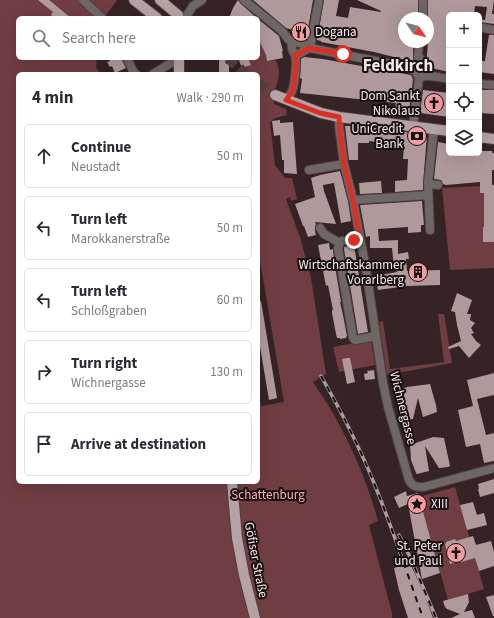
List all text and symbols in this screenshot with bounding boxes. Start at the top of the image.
north arrow [398,12,434,48]
map controls [446,12,482,156]
button: + [446,12,482,48]
search box [16,16,260,60]
restaurant icon: Dogana [290,21,312,43]
place label: Dogana [315,23,357,41]
icon: search [30,27,52,49]
text: Search here [62,28,136,49]
route start [334,45,352,63]
button: − [446,48,482,84]
district label: Feldkirch [363,54,433,78]
button: locate [446,84,482,120]
text: 4 min [32,86,73,110]
place label: Dom Sankt Nikolaus [360,87,421,120]
text: Walk · 290 m [176,89,244,107]
church icon: Dom Sankt Nikolaus [423,92,445,114]
place label: UniCredit Bank [351,120,404,153]
button: layers [446,120,482,156]
bank icon: UniCredit Bank [406,125,428,147]
text: Continue [71,137,131,158]
icon: ahead [33,145,55,167]
text: 50 m [217,147,243,165]
text: Neustadt [71,158,120,176]
text: Turn left [71,209,127,230]
icon: left [33,217,55,239]
text: 50 m [217,219,243,237]
text: Marokkanerstraße [71,230,170,248]
route end [345,231,363,249]
place label: Wirtschaftskammer Vorarlberg [298,256,404,289]
building icon: Wirtschaftskammer Vorarlberg [407,261,429,283]
text: Turn left [71,281,127,302]
icon: left [33,289,55,311]
text: 60 m [217,291,243,309]
text: Schloßgraben [71,302,147,320]
text: Turn right [71,353,137,374]
icon: right [33,361,55,383]
text: 130 m [210,363,243,381]
street label: Wichnergasse [385,370,421,446]
text: Wichnergasse [71,374,146,392]
icon: arrive [33,433,55,455]
text: Arrive at destination [71,434,206,455]
park label: Schattenburg [231,486,305,504]
place icon: XIII [406,493,428,515]
place label: XIII [431,495,448,513]
street label: Göfiser Straße [240,521,272,599]
place label: St. Peter und Paul [394,537,442,570]
church icon: St. Peter und Paul [445,542,467,564]

